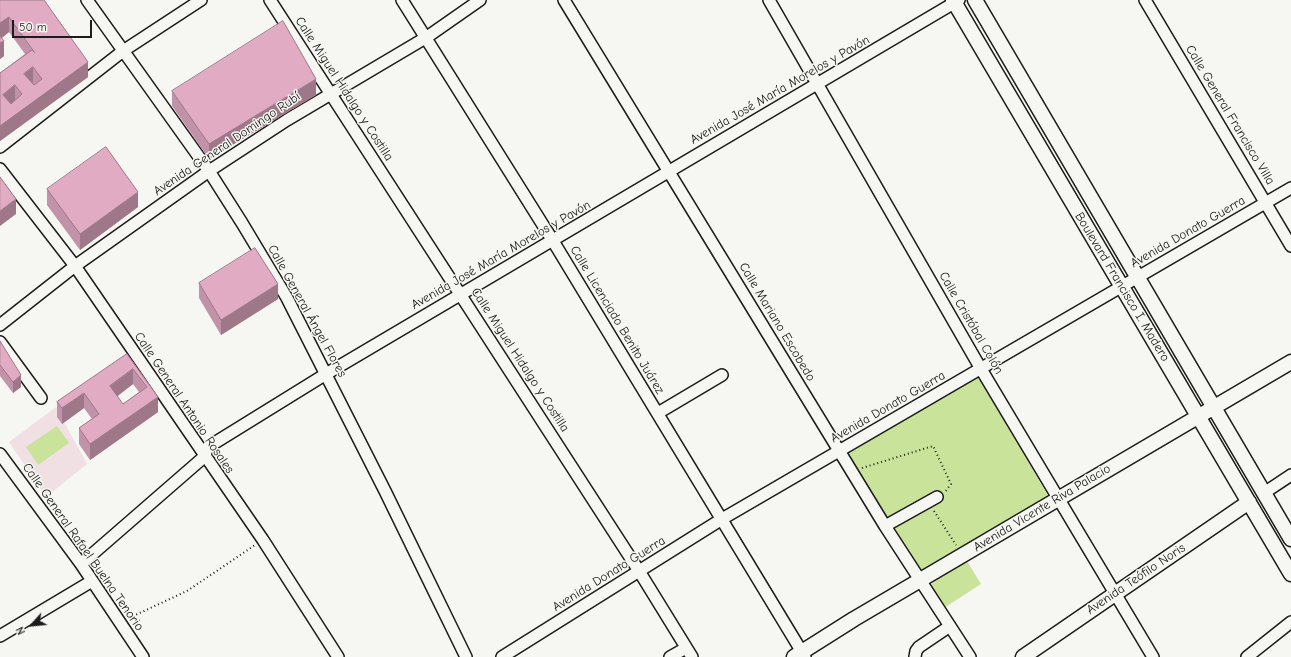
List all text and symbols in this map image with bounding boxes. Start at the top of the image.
scale bar [14,12,94,38]
street label: Calle Miguel Hidalgo y Costilla [292,14,396,164]
text: 50 m [19,20,47,34]
street label: Avenida José María Morelos y Pavón [688,32,872,148]
street label: Calle General Francisco Villa [1182,42,1278,188]
street label: Avenida General Domingo Rubí [151,89,303,199]
street label: Avenida Donato Guerra [1128,193,1248,271]
street label: Avenida José María Morelos y Pavón [409,197,593,313]
street label: Boulevard Francisco I. Madero [1071,209,1173,365]
street label: Calle General Ángel Flores [264,242,350,380]
street label: Calle Licenciado Benito Juárez [566,243,668,397]
street label: Calle Mariano Escobedo [735,260,819,384]
street label: Calle Cristóbal Colón [935,269,1007,377]
street label: Calle Miguel Hidalgo y Costilla [468,285,572,435]
street label: Calle General Antonio Rosales [131,329,237,477]
street label: Avenida Donato Guerra [828,368,948,446]
street label: Calle General Rafael Buelna Tenorio [19,460,147,634]
street label: Avenida Vicente Riva Palacio [971,461,1113,555]
street label: Avenida Donato Guerra [550,533,668,615]
street label: Avenida Teófilo Noris [1084,540,1188,618]
north arrow [12,605,52,645]
text: N [13,625,28,637]

